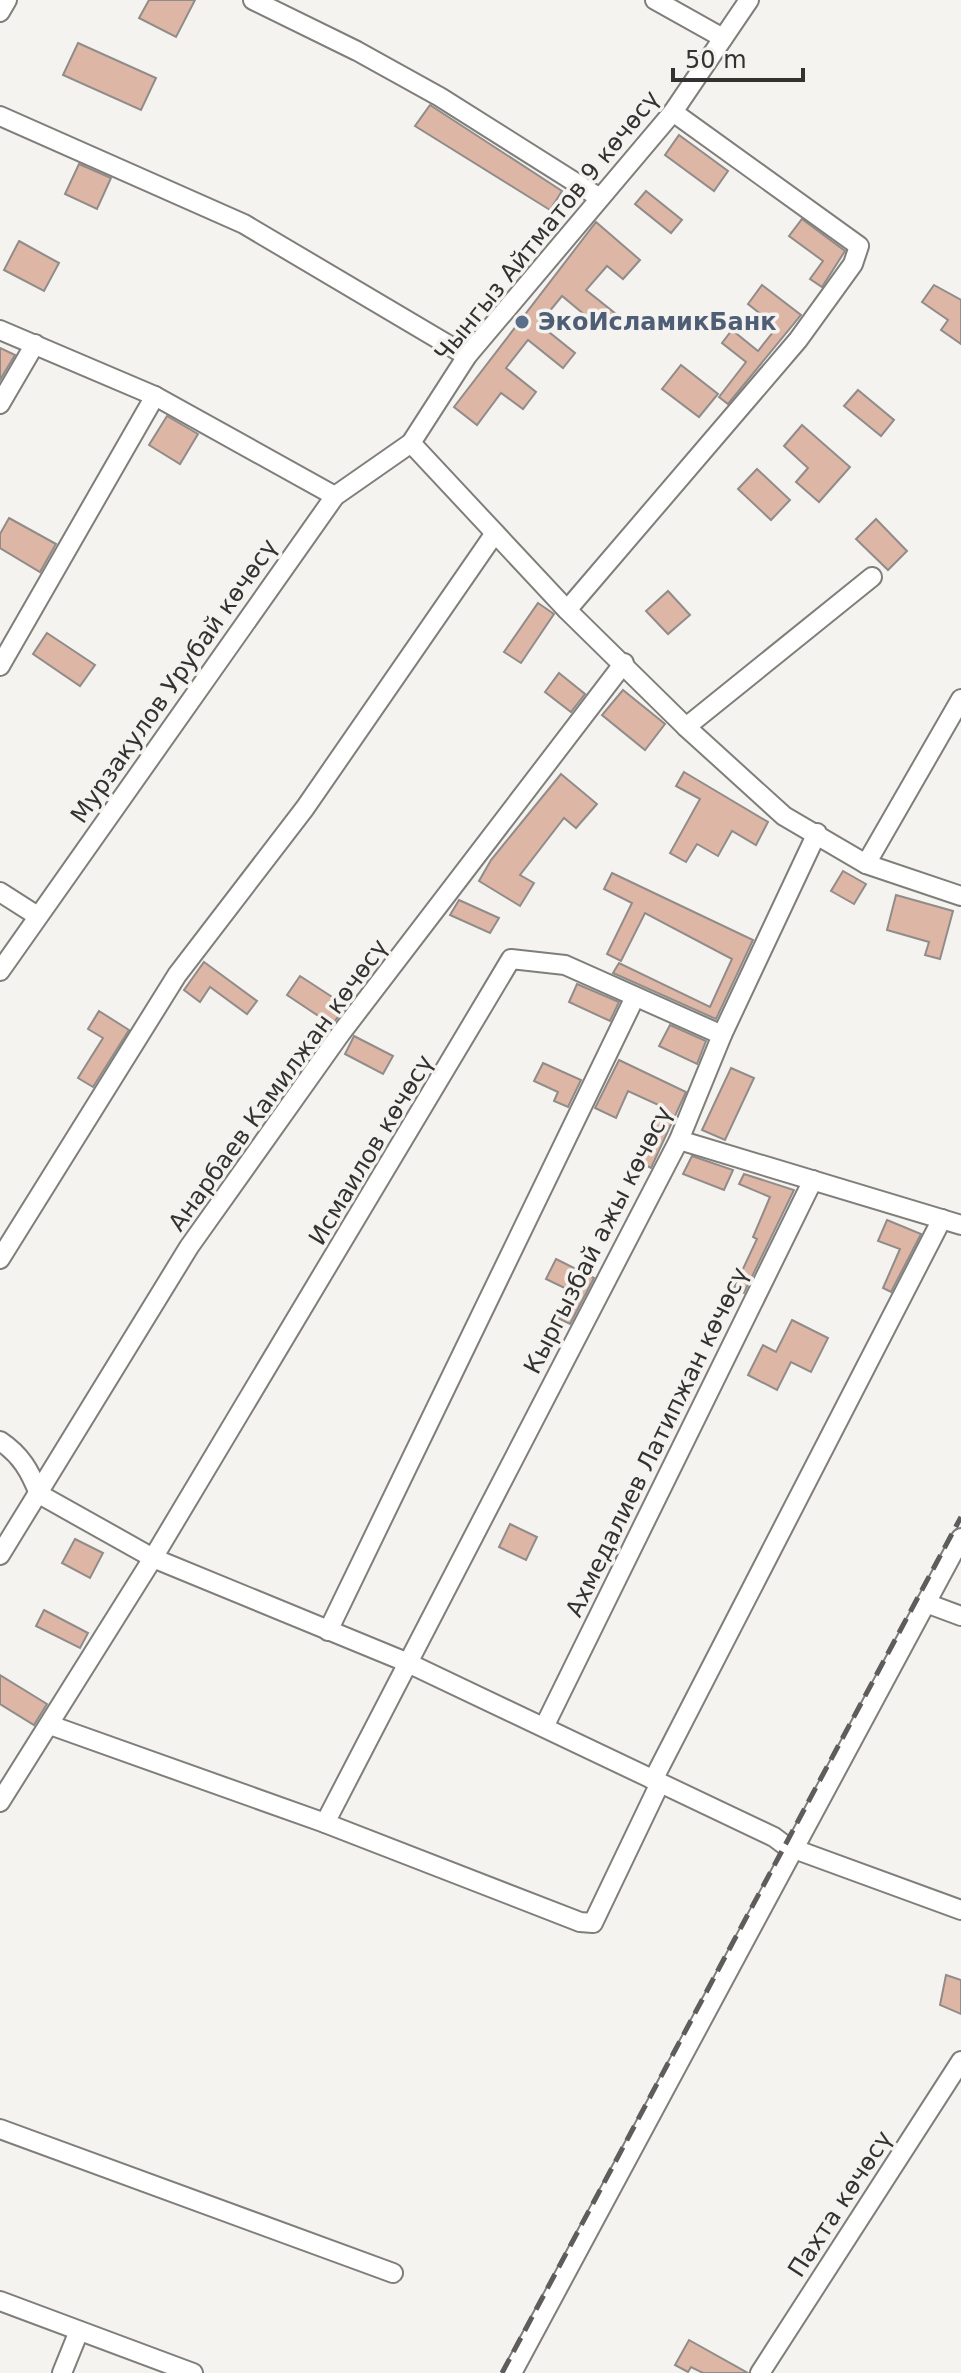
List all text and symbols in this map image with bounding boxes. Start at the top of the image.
scale bar [673,32,803,82]
text: 50 m [685,46,747,74]
street label: Чынгыз Айтматов 9 көчөсү [429,85,665,367]
place label: ЭкоИсламикБанк [538,308,777,336]
marker: ЭкоИсламикБанк [513,313,531,331]
street label: Мурзакулов Урубай көчөсү [65,534,283,828]
street label: Анарбаев Камилжан көчөсү [163,934,393,1236]
street label: Исмаилов көчөсү [303,1050,439,1250]
street label: Кыргызбай ажы көчөсү [518,1101,678,1379]
street label: Ахмедалиев Латипжан көчөсү [560,1263,754,1621]
street label: Пахта көчөсү [782,2126,898,2282]

